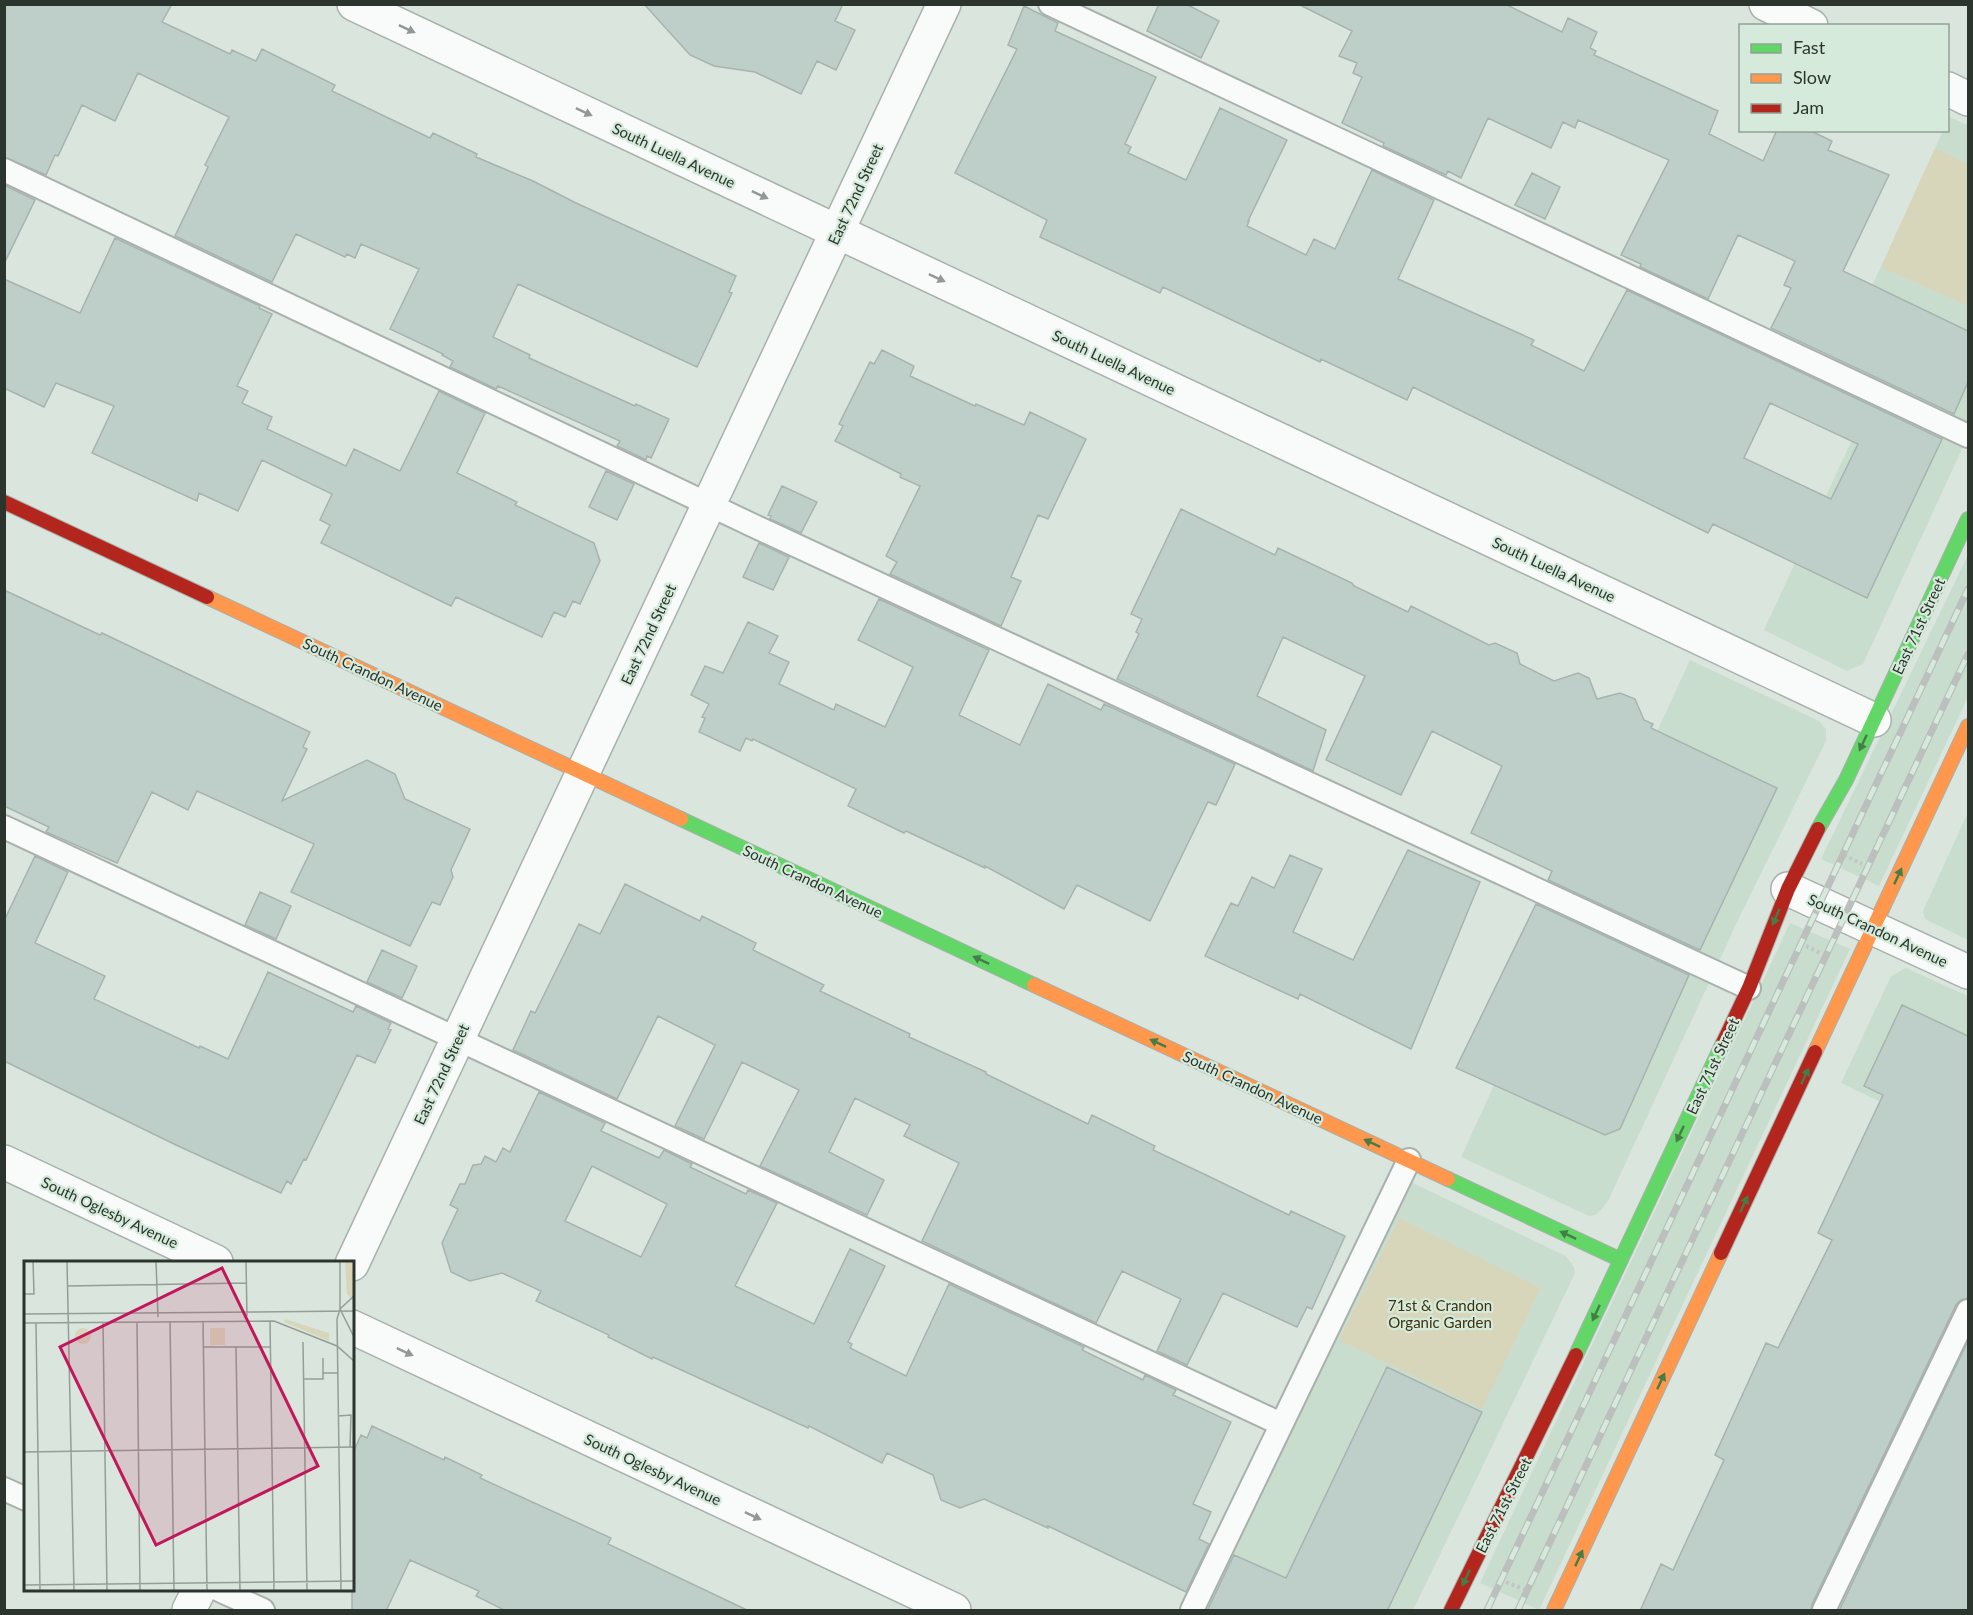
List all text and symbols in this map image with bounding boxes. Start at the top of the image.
legend [1739,24,1949,132]
one-way arrow [399,25,416,34]
text: Fast [1793,36,1826,58]
text: Slow [1793,66,1831,88]
text: Jam [1793,96,1824,118]
one-way arrow [575,108,592,117]
street label: South Luella Avenue [610,119,738,191]
street label: East 72nd Street [824,140,887,247]
one-way arrow [752,191,769,200]
one-way arrow [928,274,945,283]
street label: South Luella Avenue [1050,326,1178,398]
street label: South Luella Avenue [1490,533,1618,605]
street label: East 71st Street [1888,574,1948,677]
street label: East 72nd Street [617,580,680,687]
street label: South Crandon Avenue [300,634,446,714]
one-way arrow [1859,735,1868,752]
street label: South Crandon Avenue [740,841,886,921]
one-way arrow [1893,866,1903,884]
street label: South Crandon Avenue [1805,890,1951,970]
one-way arrow [1771,909,1781,927]
one-way arrow [973,955,990,964]
street label: East 71st Street [1682,1014,1742,1117]
street label: East 72nd Street [410,1020,473,1127]
one-way arrow [1149,1038,1166,1047]
street label: South Crandon Avenue [1180,1047,1326,1127]
one-way arrow [1800,1068,1809,1085]
one-way arrow [1676,1126,1685,1143]
one-way arrow [1364,1139,1381,1148]
street label: South Oglesby Avenue [39,1172,181,1252]
one-way arrow [1740,1196,1749,1213]
one-way arrow [1559,1230,1576,1239]
inset map [24,1261,354,1591]
park label: 71st & Crandon Organic Garden [1388,1296,1492,1331]
one-way arrow [1591,1304,1601,1322]
one-way arrow [397,1347,414,1356]
one-way arrow [1657,1372,1666,1389]
street label: South Oglesby Avenue [582,1429,724,1509]
street label: East 71st Street [1471,1454,1535,1556]
one-way arrow [744,1511,761,1520]
one-way arrow [1574,1549,1583,1566]
one-way arrow [1461,1569,1470,1586]

